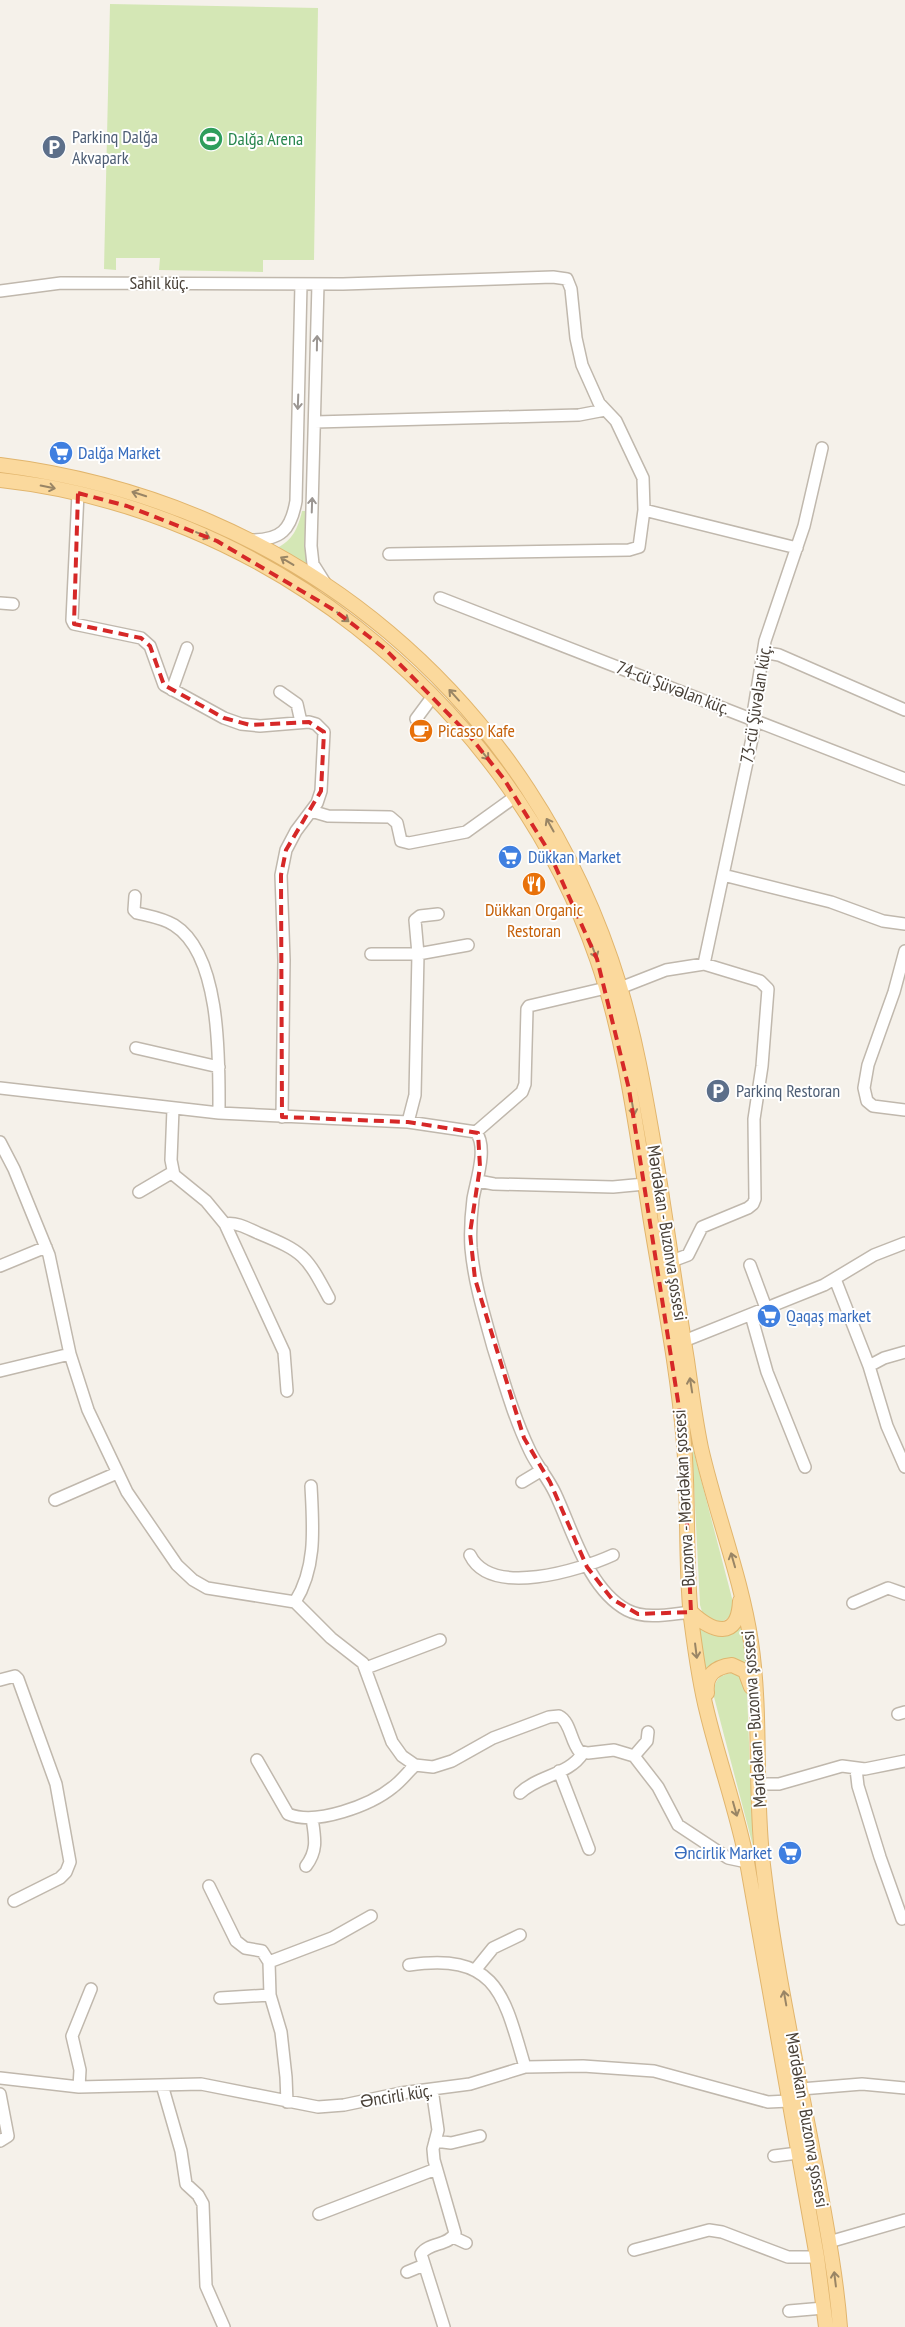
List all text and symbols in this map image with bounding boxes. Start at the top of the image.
place label: Parkinq Dalğa Akvapark [72,125,158,169]
sports icon: Dalğa Arena [198,126,224,152]
place label: Dalğa Arena [228,127,303,150]
parking icon: Parkinq Dalğa Akvapark [41,134,67,160]
street label: Sahil küç. [129,271,189,294]
one-way arrow [312,335,322,351]
one-way arrow [293,394,303,410]
supermarket icon: Dalğa Market [48,440,74,466]
place label: Dalğa Market [78,441,160,464]
one-way arrow [40,482,56,492]
one-way arrow [132,489,148,499]
one-way arrow [307,497,316,513]
one-way arrow [195,531,210,540]
one-way arrow [281,555,295,565]
one-way arrow [336,611,349,622]
street label: 73-cü Şüvəlan küç. [735,643,776,765]
street label: 74-cü Şüvəlan küç. [613,655,733,720]
one-way arrow [448,689,460,701]
cafe icon: Picasso Kafe [408,718,434,744]
place label: Picasso Kafe [438,719,515,742]
one-way arrow [479,747,490,760]
one-way arrow [545,818,555,833]
supermarket icon: Dükkan Market [497,844,523,870]
place label: Dükkan Market [528,845,621,868]
restaurant icon: Dükkan Organic Restoran [521,871,547,897]
place label: Dükkan Organic Restoran [485,898,584,942]
one-way arrow [590,943,599,958]
parking icon: Parkinq Restoran [705,1078,731,1104]
place label: Parkinq Restoran [736,1079,840,1102]
one-way arrow [628,1100,638,1116]
street label: Mərdəkan - Buzonva şossesi [642,1143,693,1322]
supermarket icon: Qaqaş market [756,1303,782,1329]
place label: Qaqaş market [786,1304,871,1327]
one-way arrow [685,1377,695,1393]
street label: Buzonva - Mərdəkan şossesi [667,1409,700,1587]
one-way arrow [728,1552,738,1568]
street label: Mərdəkan - Buzonva şossesi [736,1630,771,1808]
one-way arrow [691,1643,701,1659]
one-way arrow [731,1800,740,1816]
supermarket icon: Əncirlik Market [777,1840,803,1866]
place label: Əncirlik Market [674,1841,772,1864]
one-way arrow [779,1990,789,2006]
street label: Mərdəkan - Buzonva şossesi [781,2031,834,2209]
street label: Əncirli küç. [358,2078,434,2113]
one-way arrow [829,2271,839,2287]

